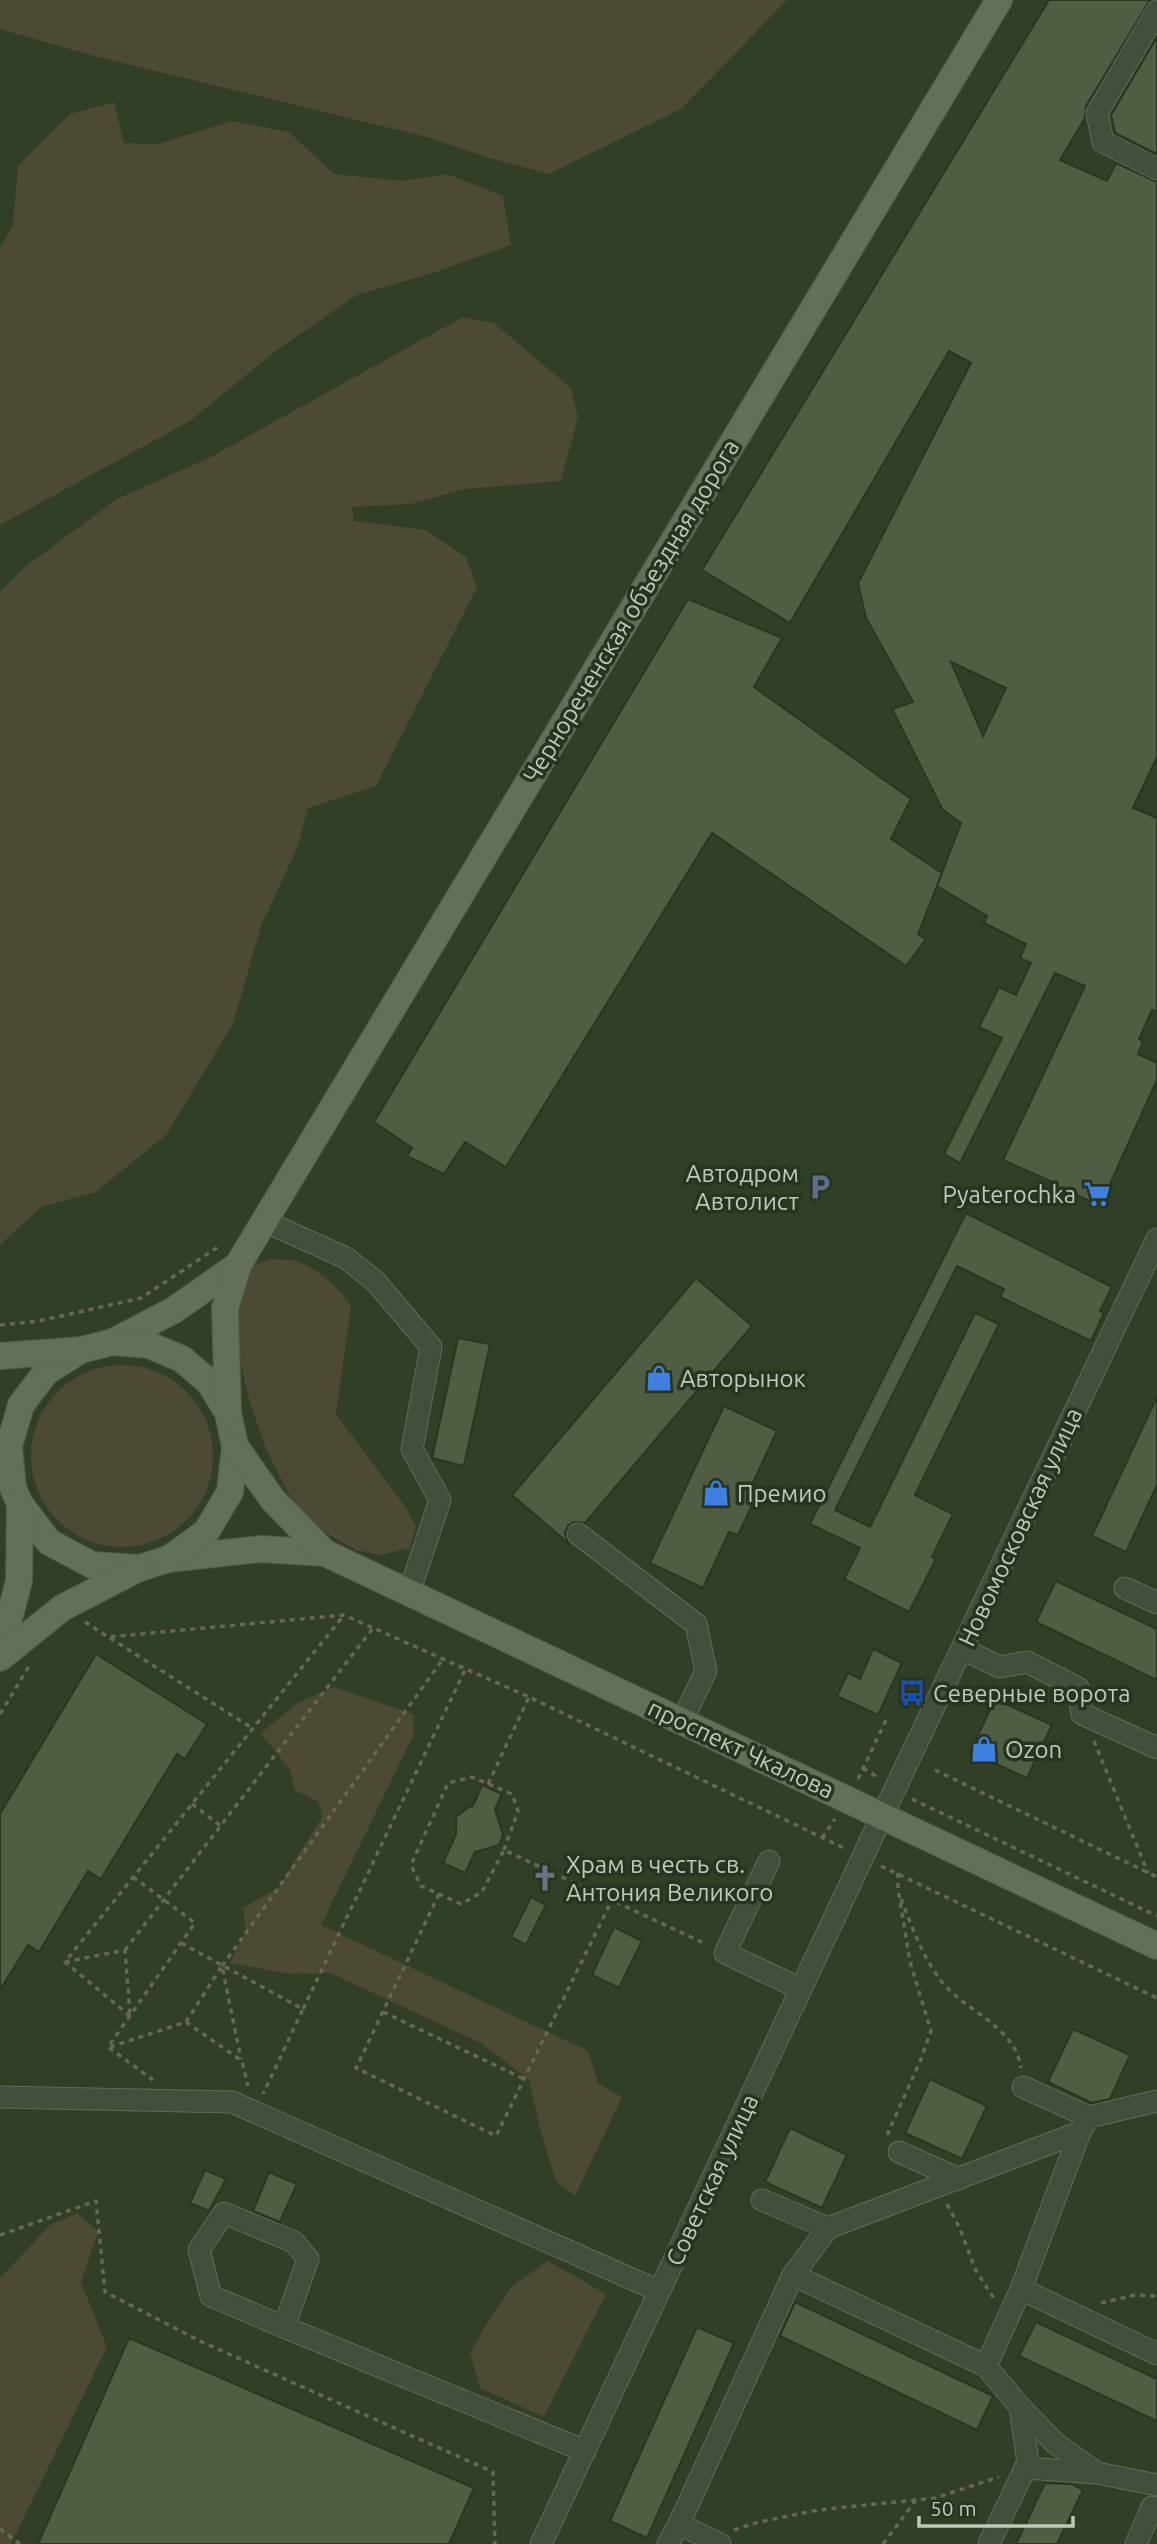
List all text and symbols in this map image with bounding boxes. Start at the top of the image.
street label: Чернореченская объездная дорога [518,435,744,787]
place label: Автодром Автолист [686,1160,799,1215]
parking icon: Автодром Автолист [805,1172,835,1202]
supermarket icon: Pyaterochka [1082,1179,1112,1209]
place label: Pyaterochka [942,1181,1076,1208]
shop icon: Авторынок [644,1363,674,1393]
place label: Авторынок [680,1365,806,1392]
street label: Новомосковская улица [953,1404,1087,1650]
shop icon: Премио [701,1478,731,1508]
place label: Премио [737,1480,827,1507]
bus stop icon: Северные ворота [897,1678,927,1708]
place label: Северные ворота [933,1680,1130,1707]
street label: проспект Чкалова [644,1694,838,1804]
shop icon: Ozon [969,1734,999,1764]
place label: Ozon [1005,1736,1062,1763]
place label: Храм в честь св. Антония Великого [566,1851,773,1906]
church icon: Храм в честь св. Антония Великого [530,1863,560,1893]
street label: Советская улица [661,2090,763,2270]
scale bar [919,2484,1073,2528]
text: 50 m [930,2496,977,2520]

